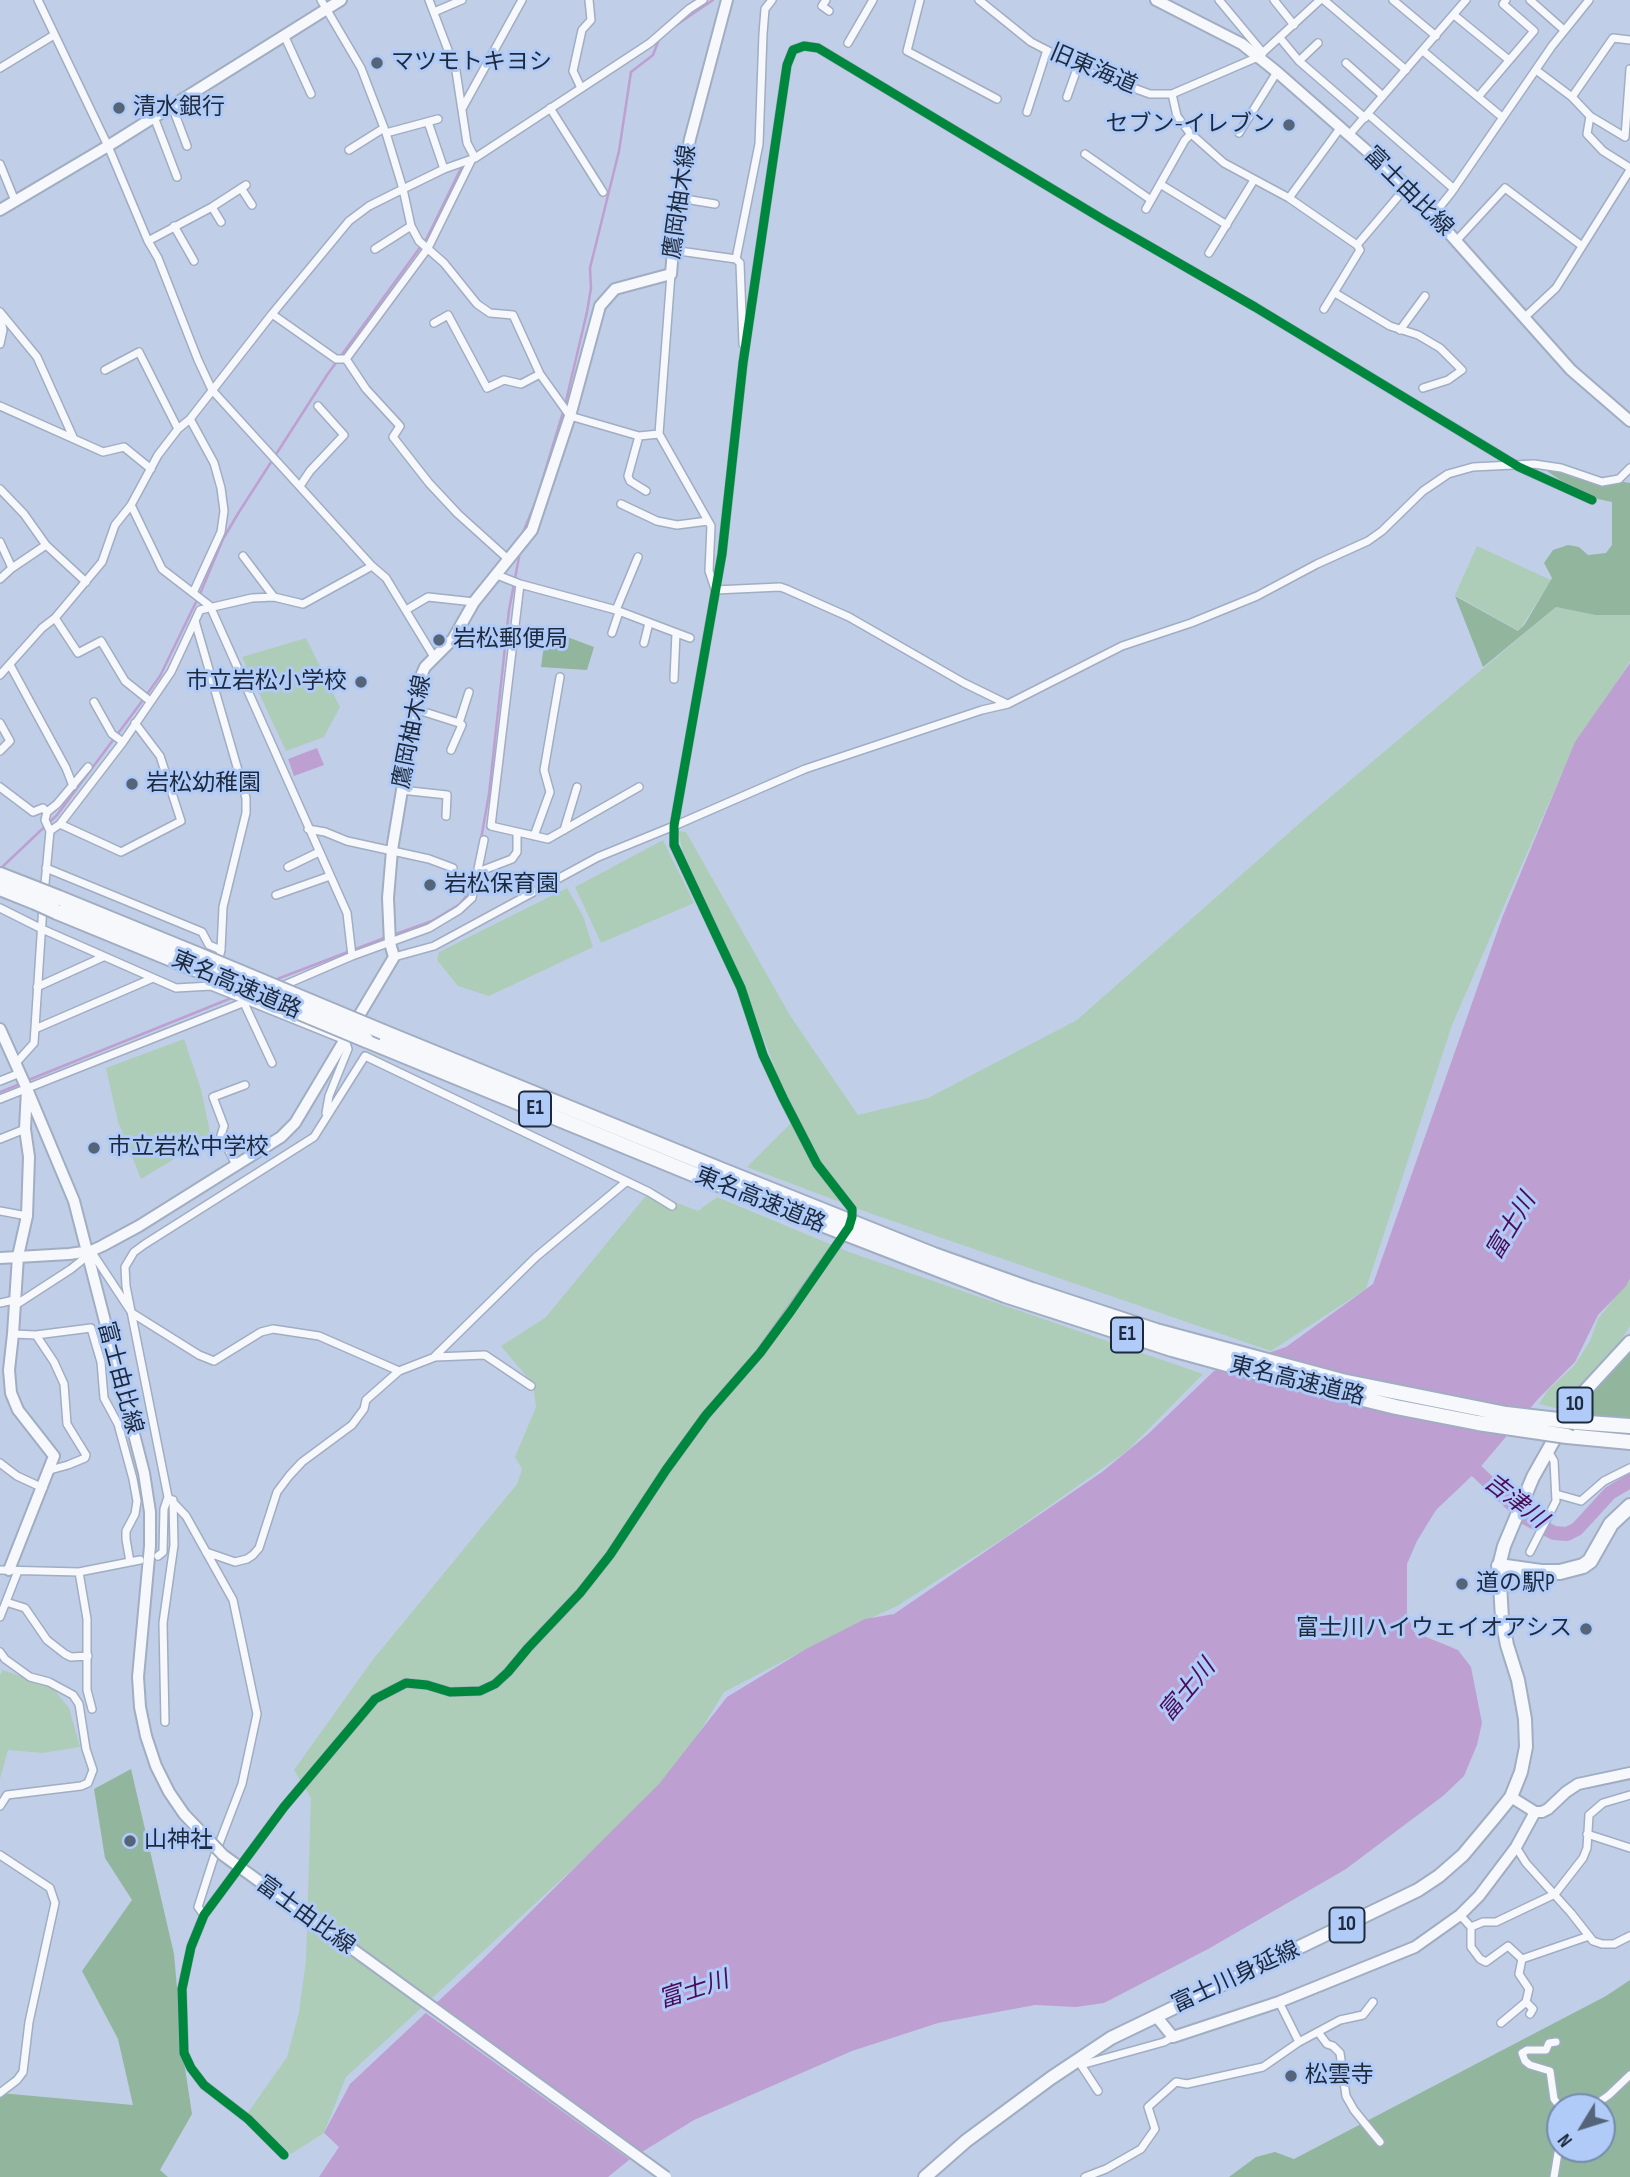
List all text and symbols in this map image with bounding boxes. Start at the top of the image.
street label: 旧東海道 [1045,39,1141,101]
place label: マツモトキヨシ [391,49,552,77]
marker: マツモトキヨシ [369,55,385,71]
place label: 清水銀行 [133,94,225,122]
marker: 清水銀行 [111,100,127,116]
place label: セブン-イレブン [1106,111,1275,139]
marker: セブン-イレブン [1281,117,1297,133]
street label: 富士由比線 [1358,142,1458,242]
street label: 鷹岡柚木線 [659,143,703,261]
place label: 岩松郵便局 [453,626,568,654]
marker: 岩松郵便局 [431,632,447,648]
place label: 市立岩松小学校 [186,668,347,696]
street label: 鷹岡柚木線 [388,673,438,791]
marker: 市立岩松小学校 [353,674,369,690]
place label: 岩松幼稚園 [146,770,261,798]
marker: 岩松幼稚園 [124,776,140,792]
place label: 岩松保育園 [444,871,559,899]
marker: 岩松保育園 [422,877,438,893]
street label: 東名高速道路 [167,946,305,1026]
road number: E1 [519,1092,551,1126]
place label: 市立岩松中学校 [108,1134,269,1162]
marker: 市立岩松中学校 [86,1140,102,1156]
street label: 東名高速道路 [691,1162,829,1240]
water label: 富士川 [1481,1189,1543,1265]
road number: E1 [1111,1318,1143,1352]
street label: 富士由比線 [91,1319,147,1437]
street label: 東名高速道路 [1227,1352,1367,1412]
road number: 10 [1558,1388,1592,1422]
water label: 吉津川 [1478,1468,1552,1536]
place label: 道の駅P [1476,1570,1555,1598]
marker: 道の駅P [1454,1576,1470,1592]
place label: 富士川ハイウェイオアシス [1296,1615,1572,1643]
marker: 富士川ハイウェイオアシス [1578,1621,1594,1637]
water label: 富士川 [1154,1654,1222,1728]
place label: 山神社 [144,1827,213,1855]
marker: 山神社 [122,1833,138,1849]
street label: 富士由比線 [250,1871,360,1961]
road number: 10 [1330,1908,1364,1942]
street label: 富士川身延線 [1168,1936,1304,2020]
water label: 富士川 [655,1966,733,2016]
place label: 松雲寺 [1305,2062,1374,2090]
marker: 松雲寺 [1283,2068,1299,2084]
north arrow [1546,2093,1616,2163]
text: N [1553,2129,1578,2151]

